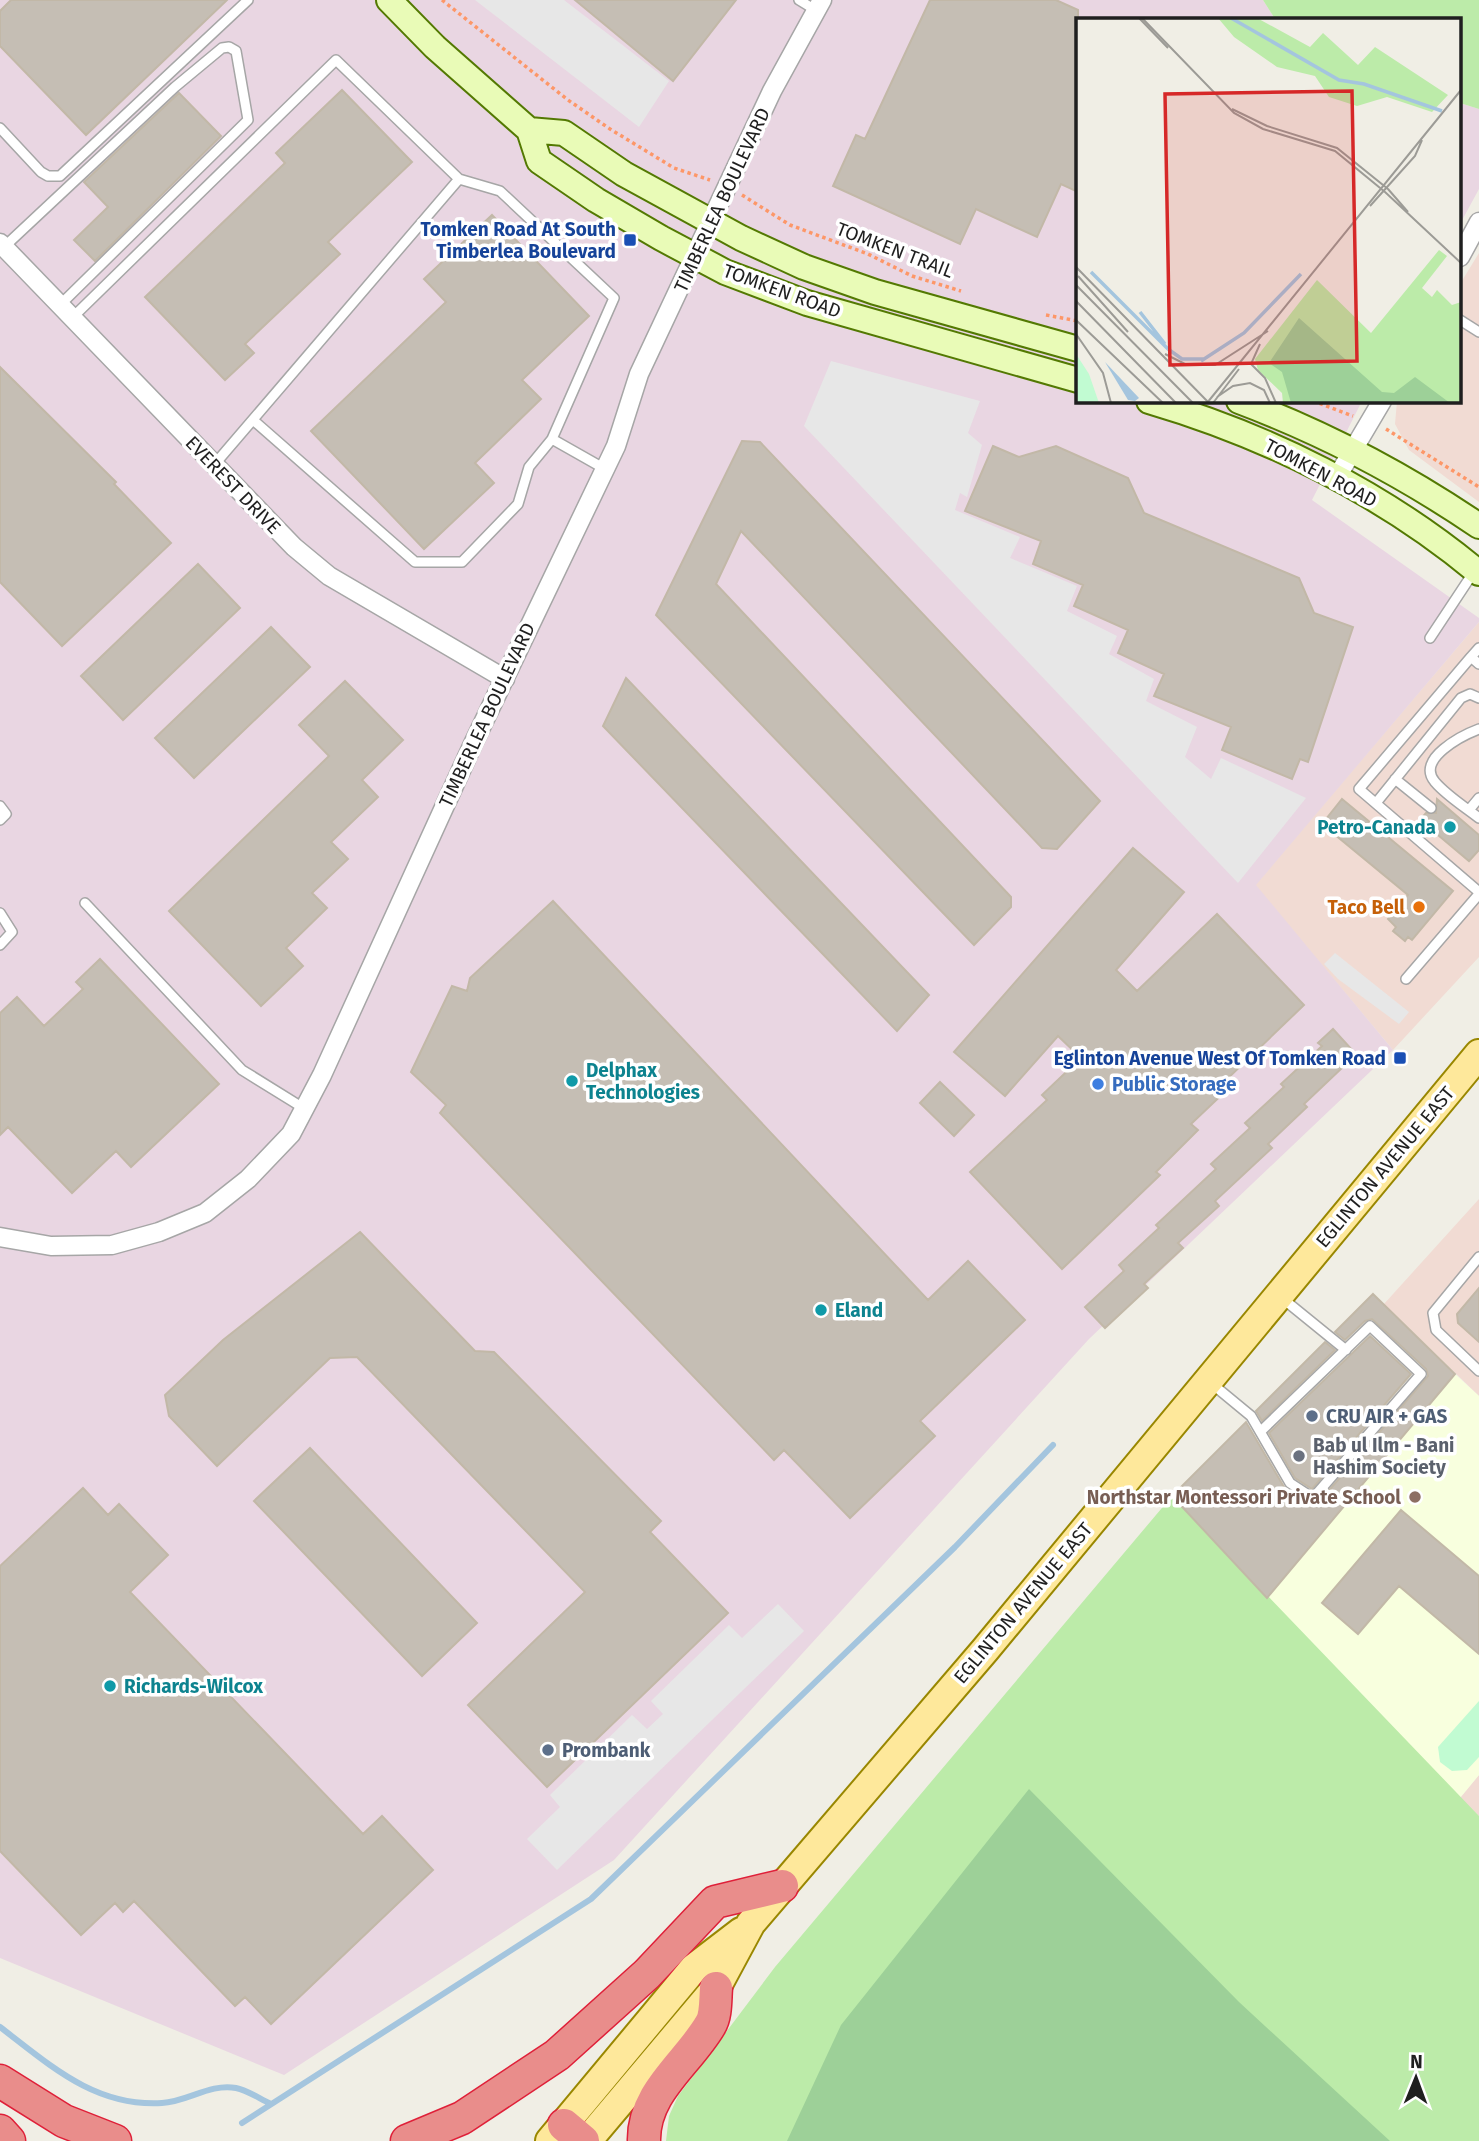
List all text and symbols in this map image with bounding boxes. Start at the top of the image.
inset map [1076,18,1462,402]
street label: TIMBERLEA BOULEVARD [669,104,775,296]
street label: TOMKEN TRAIL [833,217,957,283]
place label: Tomken Road At South Timberlea Boulevard [421,218,616,263]
marker: Tomken Road At South Timberlea Boulevard [622,232,638,248]
street label: TOMKEN ROAD [720,259,844,323]
street label: EVEREST DRIVE [181,431,285,539]
street label: TOMKEN ROAD [1261,434,1381,512]
street label: TIMBERLEA BOULEVARD [434,619,540,811]
place label: Petro-Canada [1317,816,1436,839]
marker: Petro-Canada [1442,819,1458,835]
place label: Taco Bell [1327,896,1405,919]
marker: Taco Bell [1411,899,1427,915]
place label: Eglinton Avenue West Of Tomken Road [1054,1047,1386,1070]
marker: Eglinton Avenue West Of Tomken Road [1392,1050,1408,1066]
place label: Delphax Technologies [586,1059,700,1104]
marker: Delphax Technologies [564,1073,580,1089]
place label: Public Storage [1112,1073,1236,1096]
marker: Public Storage [1090,1076,1106,1092]
street label: EGLINTON AVENUE EAST [1311,1082,1459,1252]
place label: Eland [835,1299,883,1322]
marker: Eland [813,1302,829,1318]
place label: CRU AIR + GAS [1326,1405,1447,1428]
marker: CRU AIR + GAS [1304,1408,1320,1424]
place label: Bab ul Ilm - Bani Hashim Society [1313,1434,1454,1479]
marker: Bab ul Ilm - Bani Hashim Society [1291,1448,1307,1464]
place label: Northstar Montessori Private School [1087,1486,1401,1509]
marker: Northstar Montessori Private School [1407,1489,1423,1505]
street label: EGLINTON AVENUE EAST [949,1518,1097,1688]
place label: Richards-Wilcox [124,1675,263,1698]
marker: Richards-Wilcox [102,1678,118,1694]
place label: Prombank [562,1739,651,1762]
marker: Prombank [540,1742,556,1758]
north arrow [1381,2043,1451,2113]
text: N [1410,2050,1423,2073]

